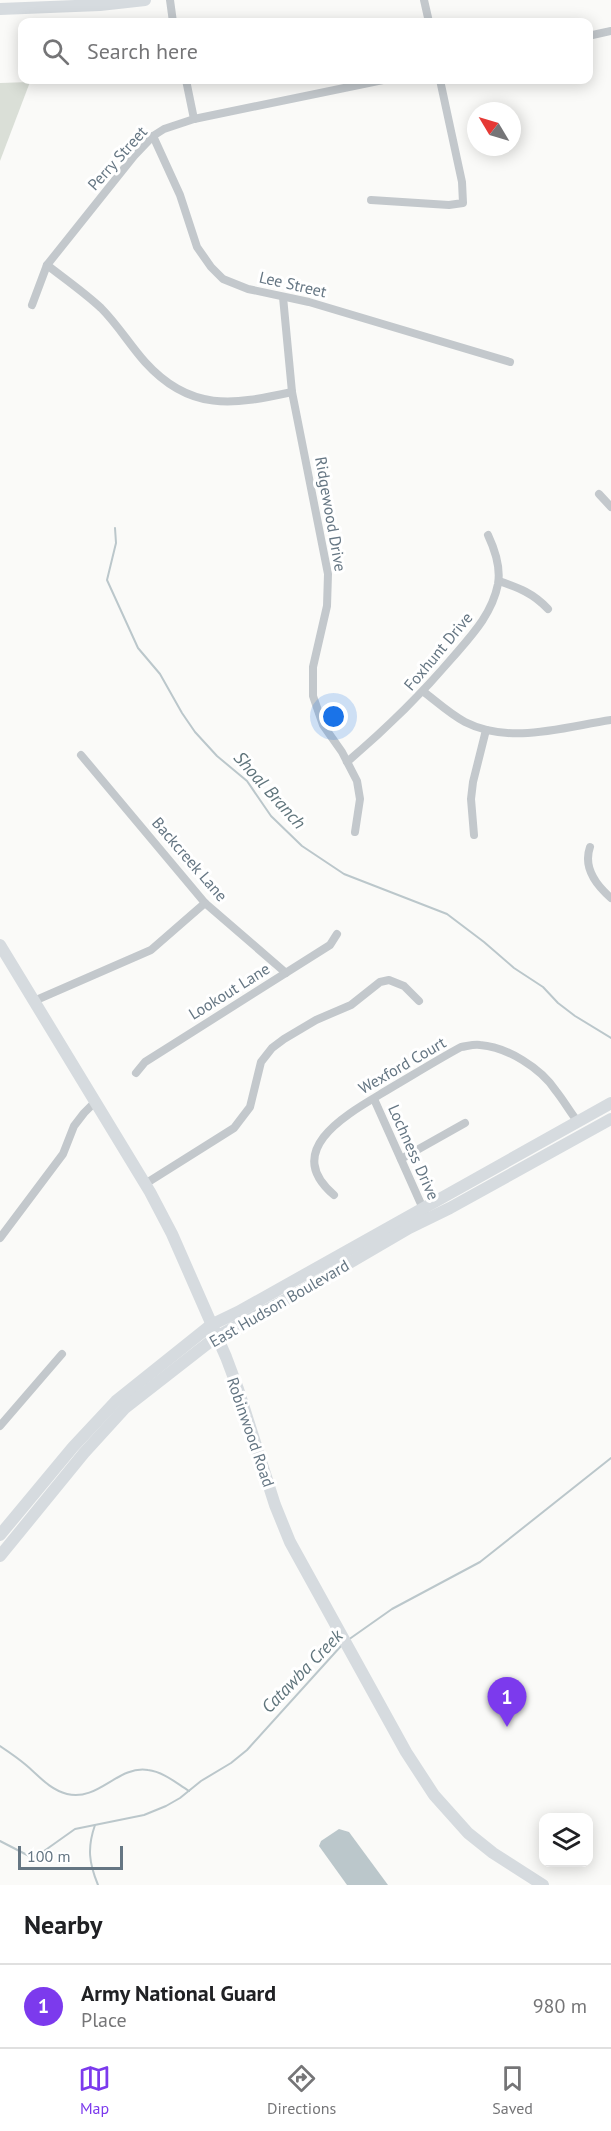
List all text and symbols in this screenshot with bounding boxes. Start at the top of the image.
search box [18,18,593,84]
icon: search [39,35,72,68]
text: Search here [87,37,198,65]
north arrow [467,102,521,156]
street label: Perry Street [83,121,151,194]
street label: Lee Street [257,267,329,302]
street label: Ridgewood Drive [311,455,351,573]
street label: Foxhunt Drive [399,608,477,694]
your location [319,702,348,731]
water label: Shoal Branch [229,746,311,834]
street label: Backcreek Lane [148,813,232,905]
street label: Lookout Lane [185,958,273,1024]
street label: Wexford Court [355,1032,450,1098]
street label: Lochness Drive [384,1101,444,1203]
street label: East Hudson Boulevard [206,1255,352,1351]
street label: Robinwood Road [223,1375,279,1489]
water label: Catawba Creek [256,1624,348,1718]
pin: 1 [488,1678,526,1727]
map controls [539,1813,593,1867]
button: layers [539,1813,593,1867]
scale bar [18,1843,123,1870]
text: 100 m [27,1846,70,1866]
text: Nearby [24,1908,102,1941]
text: Army National Guard [81,1979,276,2007]
text: 1 [38,1993,49,2019]
text: 980 m [533,1993,587,2019]
text: Place [81,2007,127,2033]
tab: Map [78,2062,111,2118]
tab: Directions [267,2062,336,2118]
tab: Saved [492,2062,533,2118]

